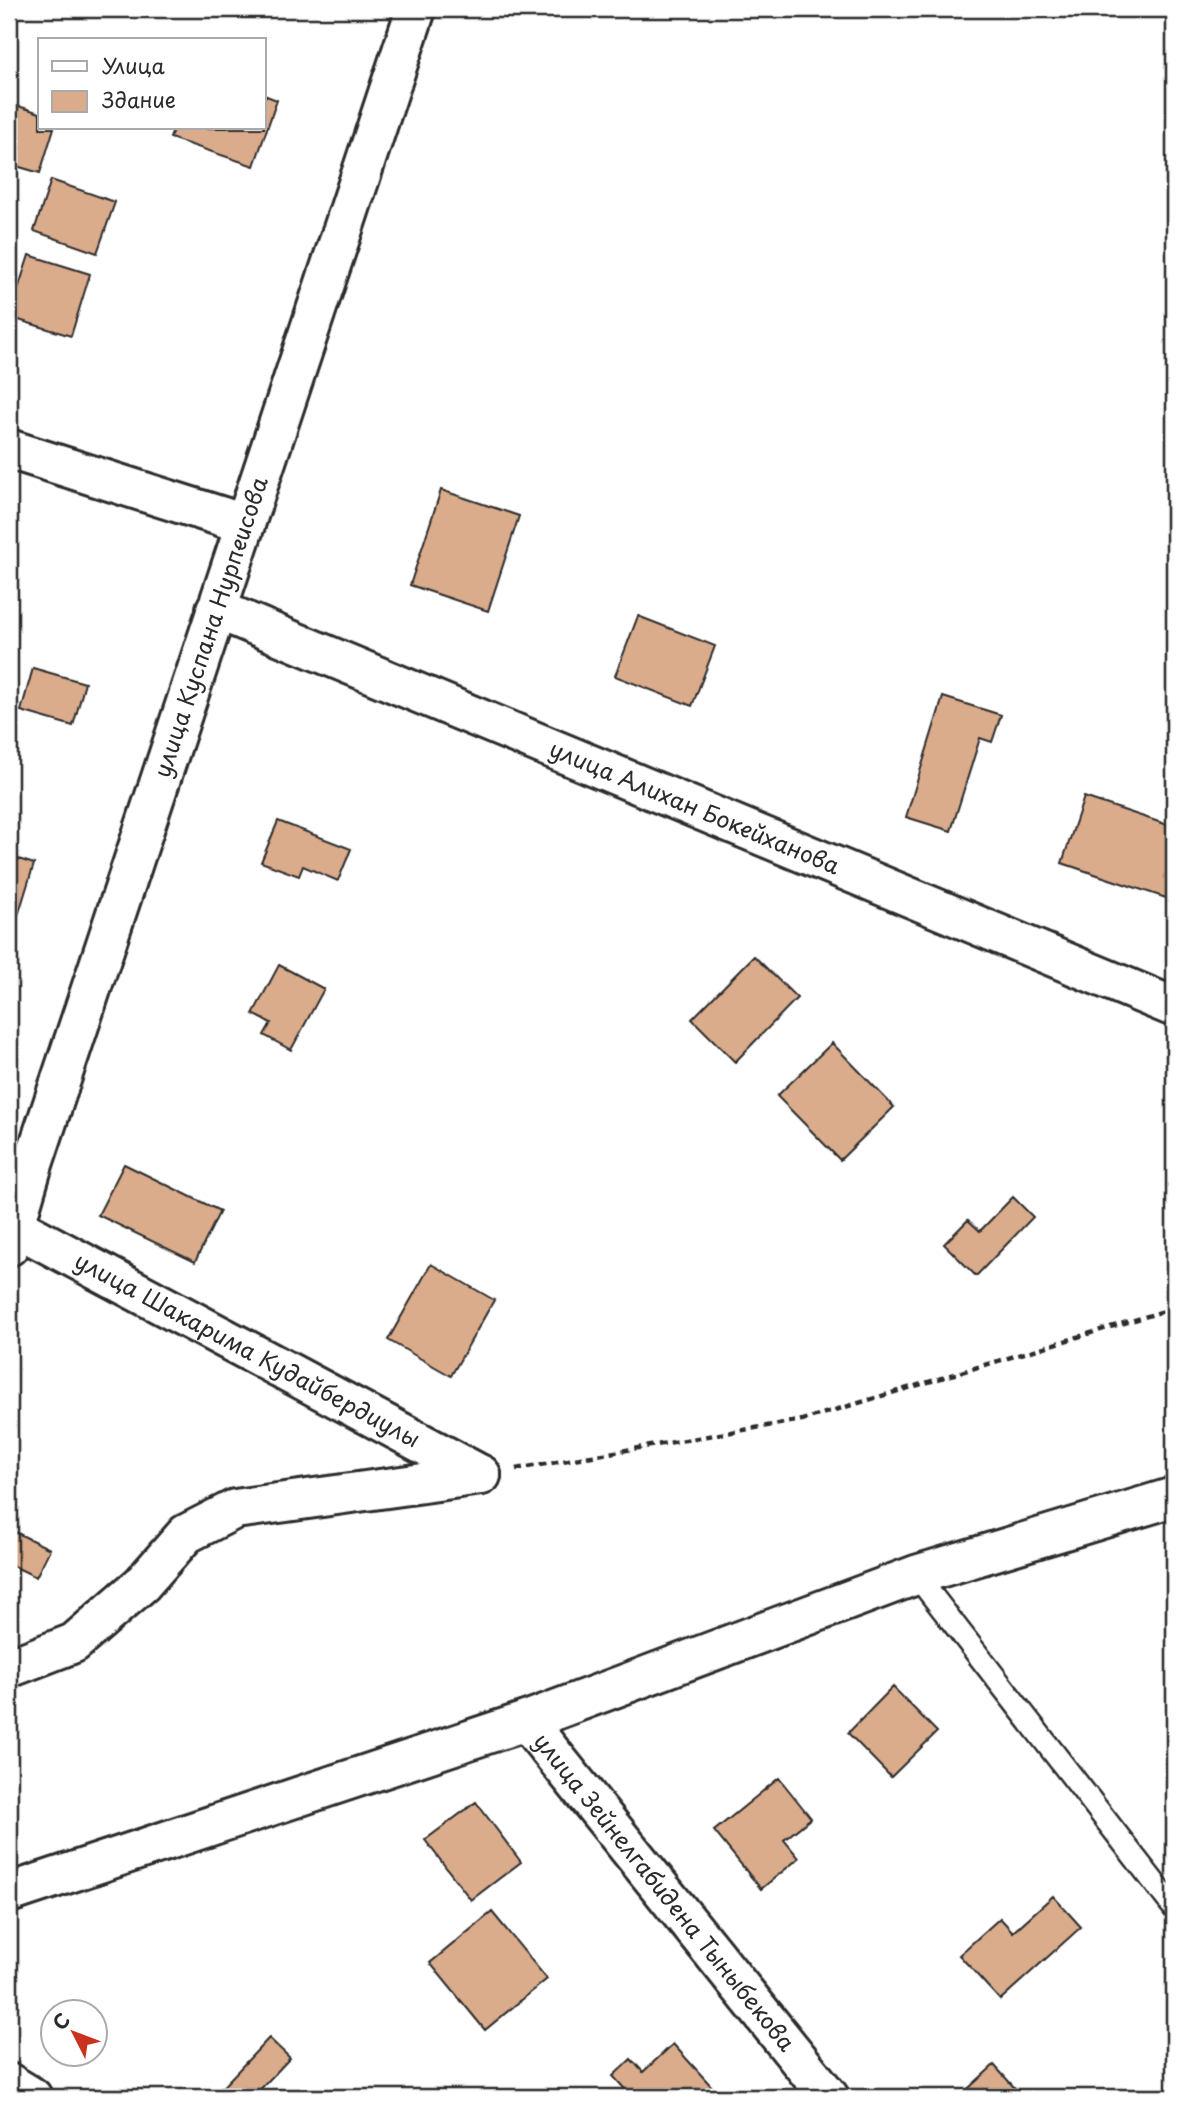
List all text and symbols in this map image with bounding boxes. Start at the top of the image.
legend [38,38,266,130]
text: Улица [102,49,165,81]
text: Здание [102,83,176,115]
street label: улица Куспана Нурпеисова [143,471,276,782]
street label: улица Алихан Бокейханова [544,730,846,883]
street label: улица Шакарима Кудайбердиулы [69,1242,427,1456]
street label: улица Зейнелгабидена Тыныбекова [526,1725,805,2059]
north arrow [38,1997,108,2068]
text: С [45,2006,76,2036]

